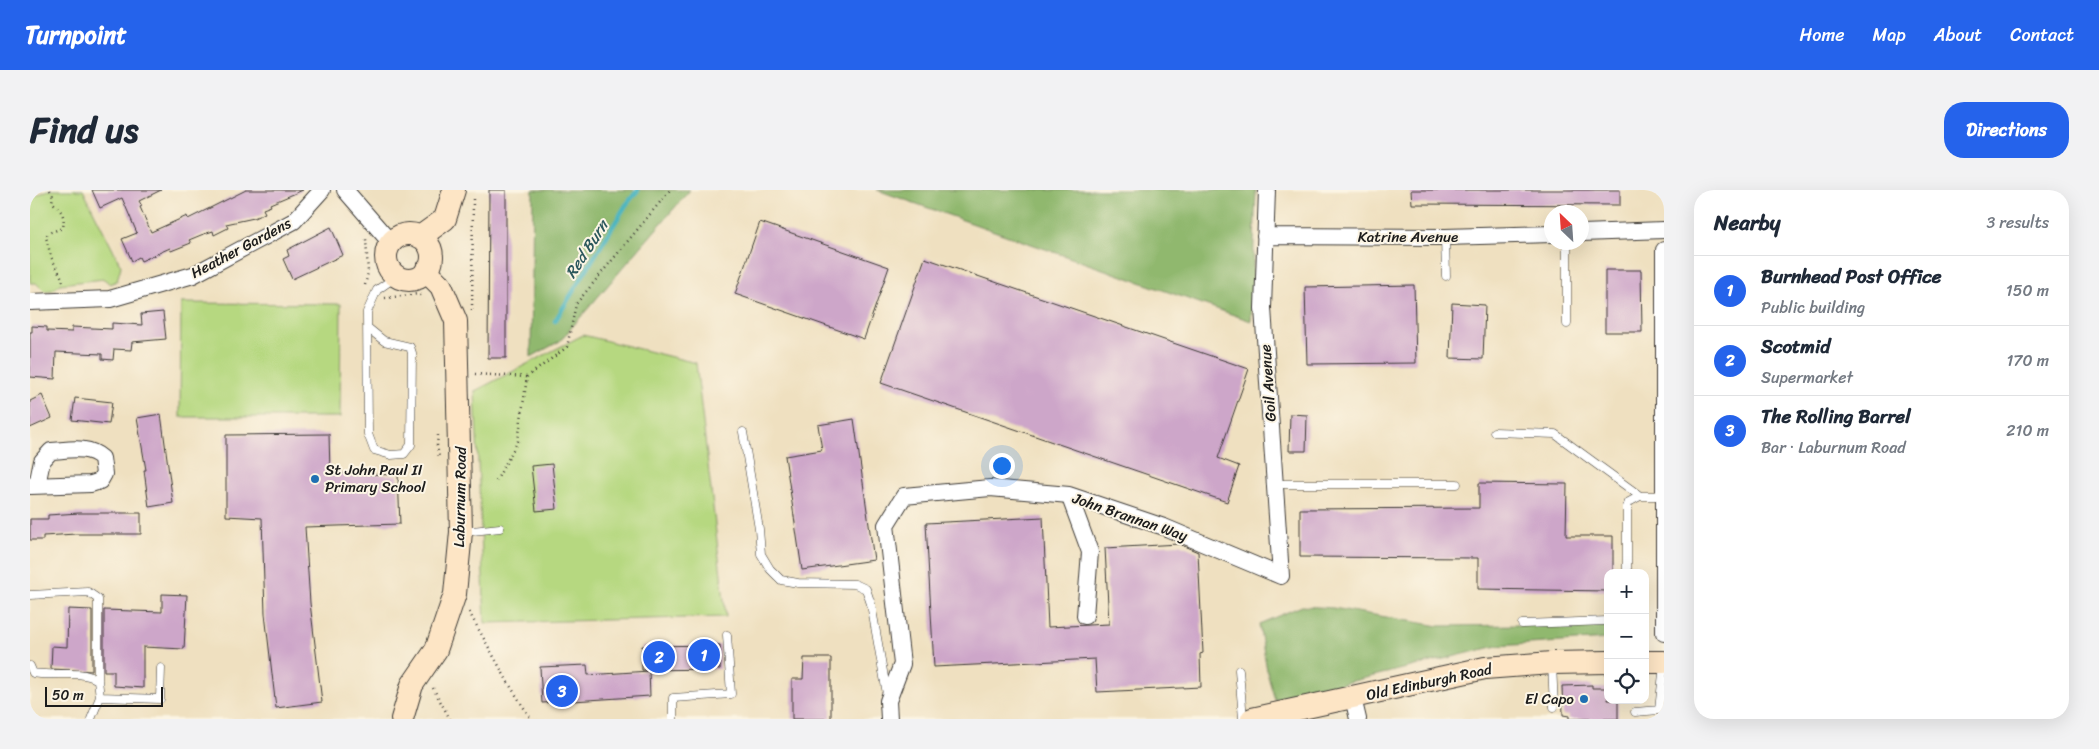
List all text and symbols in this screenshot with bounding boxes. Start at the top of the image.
text: Turnpoint [25,14,127,56]
text: Home [1800,19,1845,51]
text: Map [1873,19,1906,51]
text: About [1934,19,1982,51]
text: Contact [2010,19,2074,51]
text: Find us [30,99,138,161]
button: Directions [1944,102,2069,158]
text: Nearby [1714,204,1780,242]
north arrow [1544,205,1589,250]
text: 3 results [1986,208,2049,237]
street label: Heather Gardens [186,210,296,286]
water label: Red Burn [557,212,617,284]
street label: Katrine Avenue [1358,224,1458,250]
text: Burnhead Post Office [1761,260,1942,293]
text: 1 [1727,276,1733,305]
text: 150 m [2006,276,2049,305]
text: Public building [1761,293,1865,322]
text: Scotmid [1761,330,1830,363]
street label: Goil Avenue [1252,343,1284,422]
text: 2 [1725,346,1735,375]
text: 170 m [2006,346,2049,375]
text: Supermarket [1761,363,1853,392]
text: The Rolling Barrel [1761,400,1911,433]
text: 3 [1726,416,1734,445]
text: 210 m [2006,416,2049,445]
text: Bar · Laburnum Road [1761,433,1906,462]
street label: Laburnum Road [446,445,474,548]
your location [989,453,1015,479]
place label: St John Paul II Primary School [325,457,426,500]
marker: St John Paul II Primary School [309,473,321,485]
street label: John Brannan Way [1068,485,1191,549]
map controls [1604,569,1649,704]
button: + [1604,569,1649,614]
button: − [1604,614,1649,659]
pin: 1 [688,636,720,674]
pin: 2 [643,638,675,676]
street label: Old Edinburgh Road [1364,656,1495,708]
button: locate [1604,659,1649,704]
pin: 3 [546,672,578,710]
text: 50 m [52,683,84,708]
scale bar [45,684,162,707]
place label: El Capo [1525,686,1574,712]
marker: El Capo [1578,693,1590,705]

